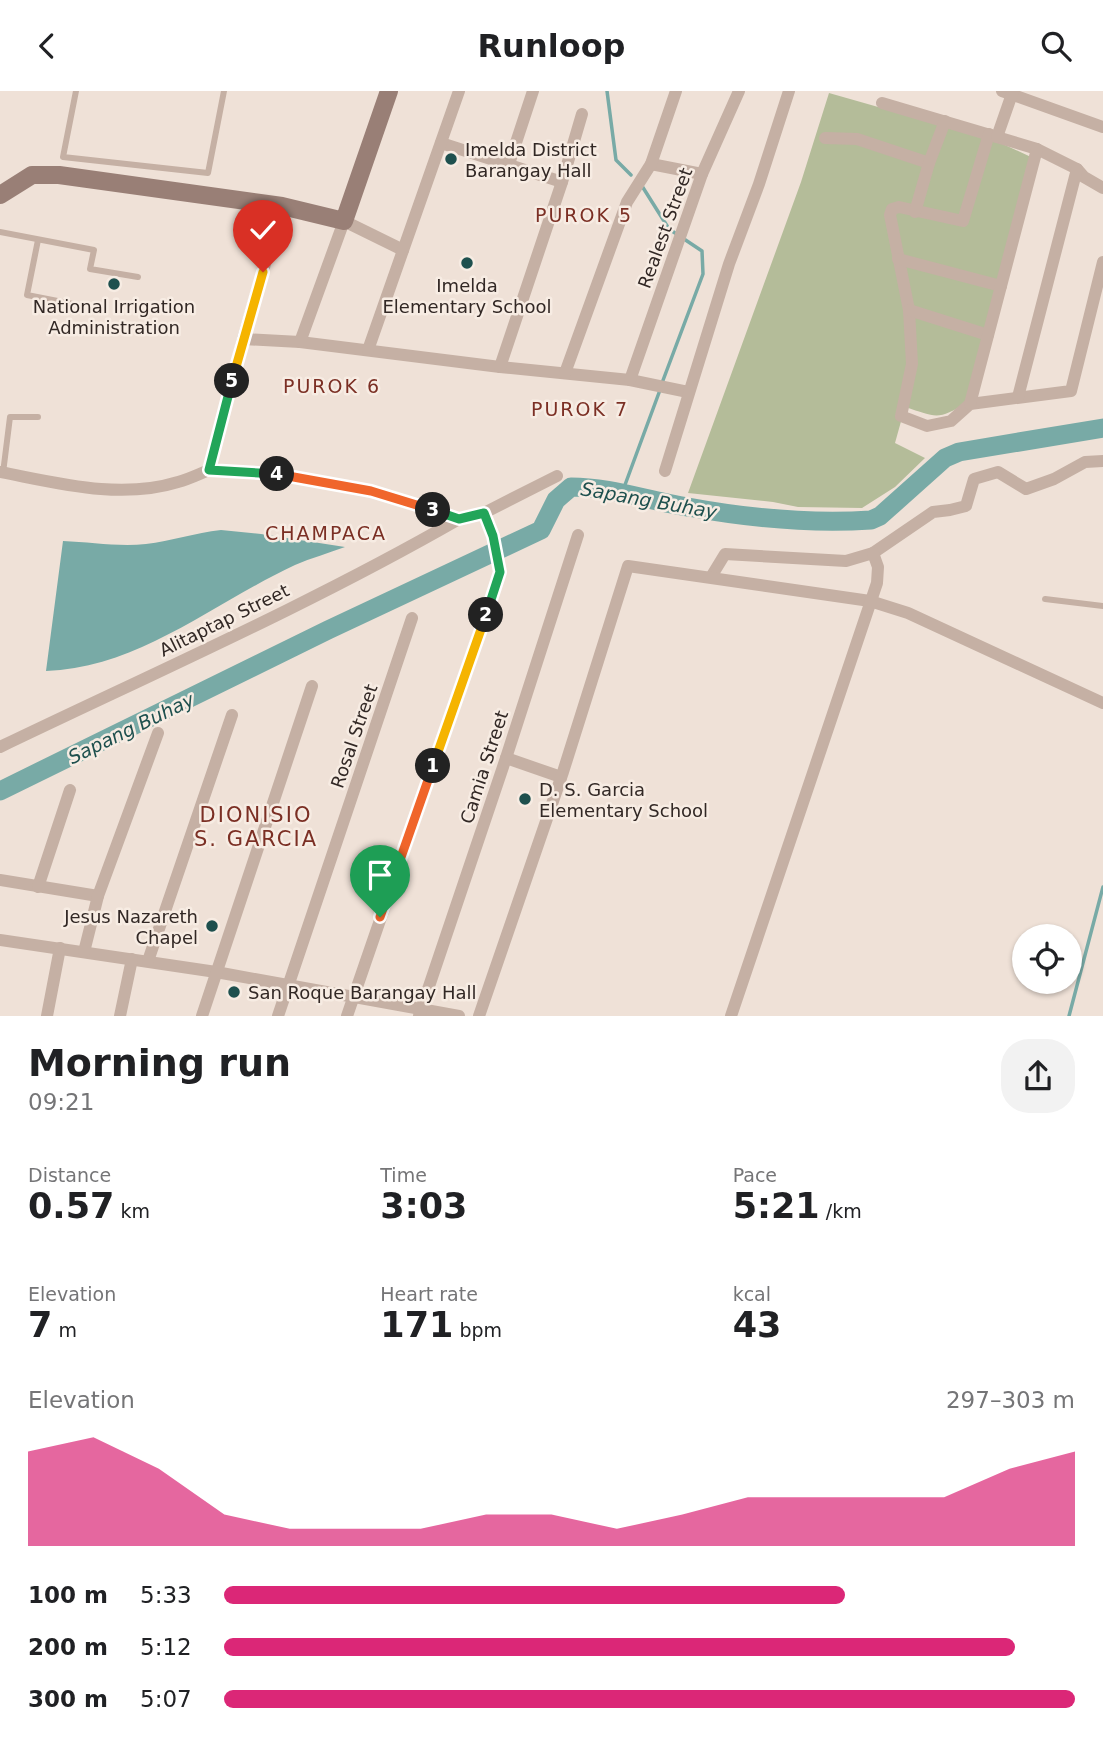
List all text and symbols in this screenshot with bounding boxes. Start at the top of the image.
icon: back [28,27,66,65]
text: Runloop [477,27,626,65]
icon: search [1037,27,1075,65]
place label: Imelda District Barangay Hall [465,139,597,181]
marker: Imelda District Barangay Hall [443,151,459,167]
street label: Realest Street [633,165,697,291]
pin [233,200,293,272]
district label: PUROK 5 [535,204,633,226]
icon: check [244,211,282,249]
marker: Imelda Elementary School [459,255,475,271]
place label: Imelda Elementary School [382,275,552,317]
marker: National Irrigation Administration [106,276,122,292]
place label: National Irrigation Administration [33,296,195,338]
pin: 5 [215,363,250,399]
text: 5 [225,369,238,391]
district label: PUROK 6 [283,375,381,397]
district label: PUROK 7 [531,398,629,420]
pin: 4 [260,457,294,491]
text: 4 [270,462,283,484]
water label: Sapang Buhay [579,477,719,523]
pin: 3 [416,493,450,527]
text: 3 [426,498,439,520]
district label: CHAMPACA [265,522,387,544]
street label: Alitaptap Street [156,579,292,661]
pin: 2 [468,597,504,633]
text: 2 [479,603,492,625]
street label: Rosal Street [326,681,382,791]
water label: Sapang Buhay [64,688,198,768]
street label: Camia Street [456,708,512,826]
pin: 1 [416,749,450,783]
text: 1 [426,754,439,776]
place label: D. S. Garcia Elementary School [539,779,708,821]
marker: D. S. Garcia Elementary School [517,791,533,807]
district label: DIONISIO S. GARCIA [194,803,318,851]
pin [350,845,410,917]
icon: arrive [361,856,399,894]
place label: Jesus Nazareth Chapel [63,906,198,948]
marker: Jesus Nazareth Chapel [204,918,220,934]
map controls [1012,924,1082,994]
button: locate [1012,924,1082,994]
place label: San Roque Barangay Hall [248,982,477,1003]
marker: San Roque Barangay Hall [226,984,242,1000]
button: share [1001,1039,1075,1113]
text: Morning run [28,1041,291,1085]
text: 09:21 [28,1089,94,1115]
text: Distance [28,1164,111,1186]
text: Time [380,1164,427,1186]
text: Pace [733,1164,777,1186]
text: 0.57 [28,1186,114,1226]
text: 3:03 [380,1186,467,1226]
text: 5:21 [733,1186,820,1226]
text: km [114,1200,150,1222]
text: /km [820,1200,862,1222]
text: Elevation [28,1283,116,1305]
text: Heart rate [380,1283,478,1305]
text: kcal [733,1283,771,1305]
text: 7 [28,1305,52,1345]
text: 171 [380,1305,453,1345]
text: 43 [733,1305,781,1345]
text: m [52,1319,77,1341]
text: bpm [453,1319,502,1341]
text: Elevation [28,1387,135,1413]
text: 297–303 m [946,1387,1075,1413]
text: 100 m [28,1582,108,1608]
text: 5:33 [140,1582,192,1608]
text: 200 m [28,1634,108,1660]
text: 5:12 [140,1634,192,1660]
text: 300 m [28,1686,108,1712]
text: 5:07 [140,1686,192,1712]

